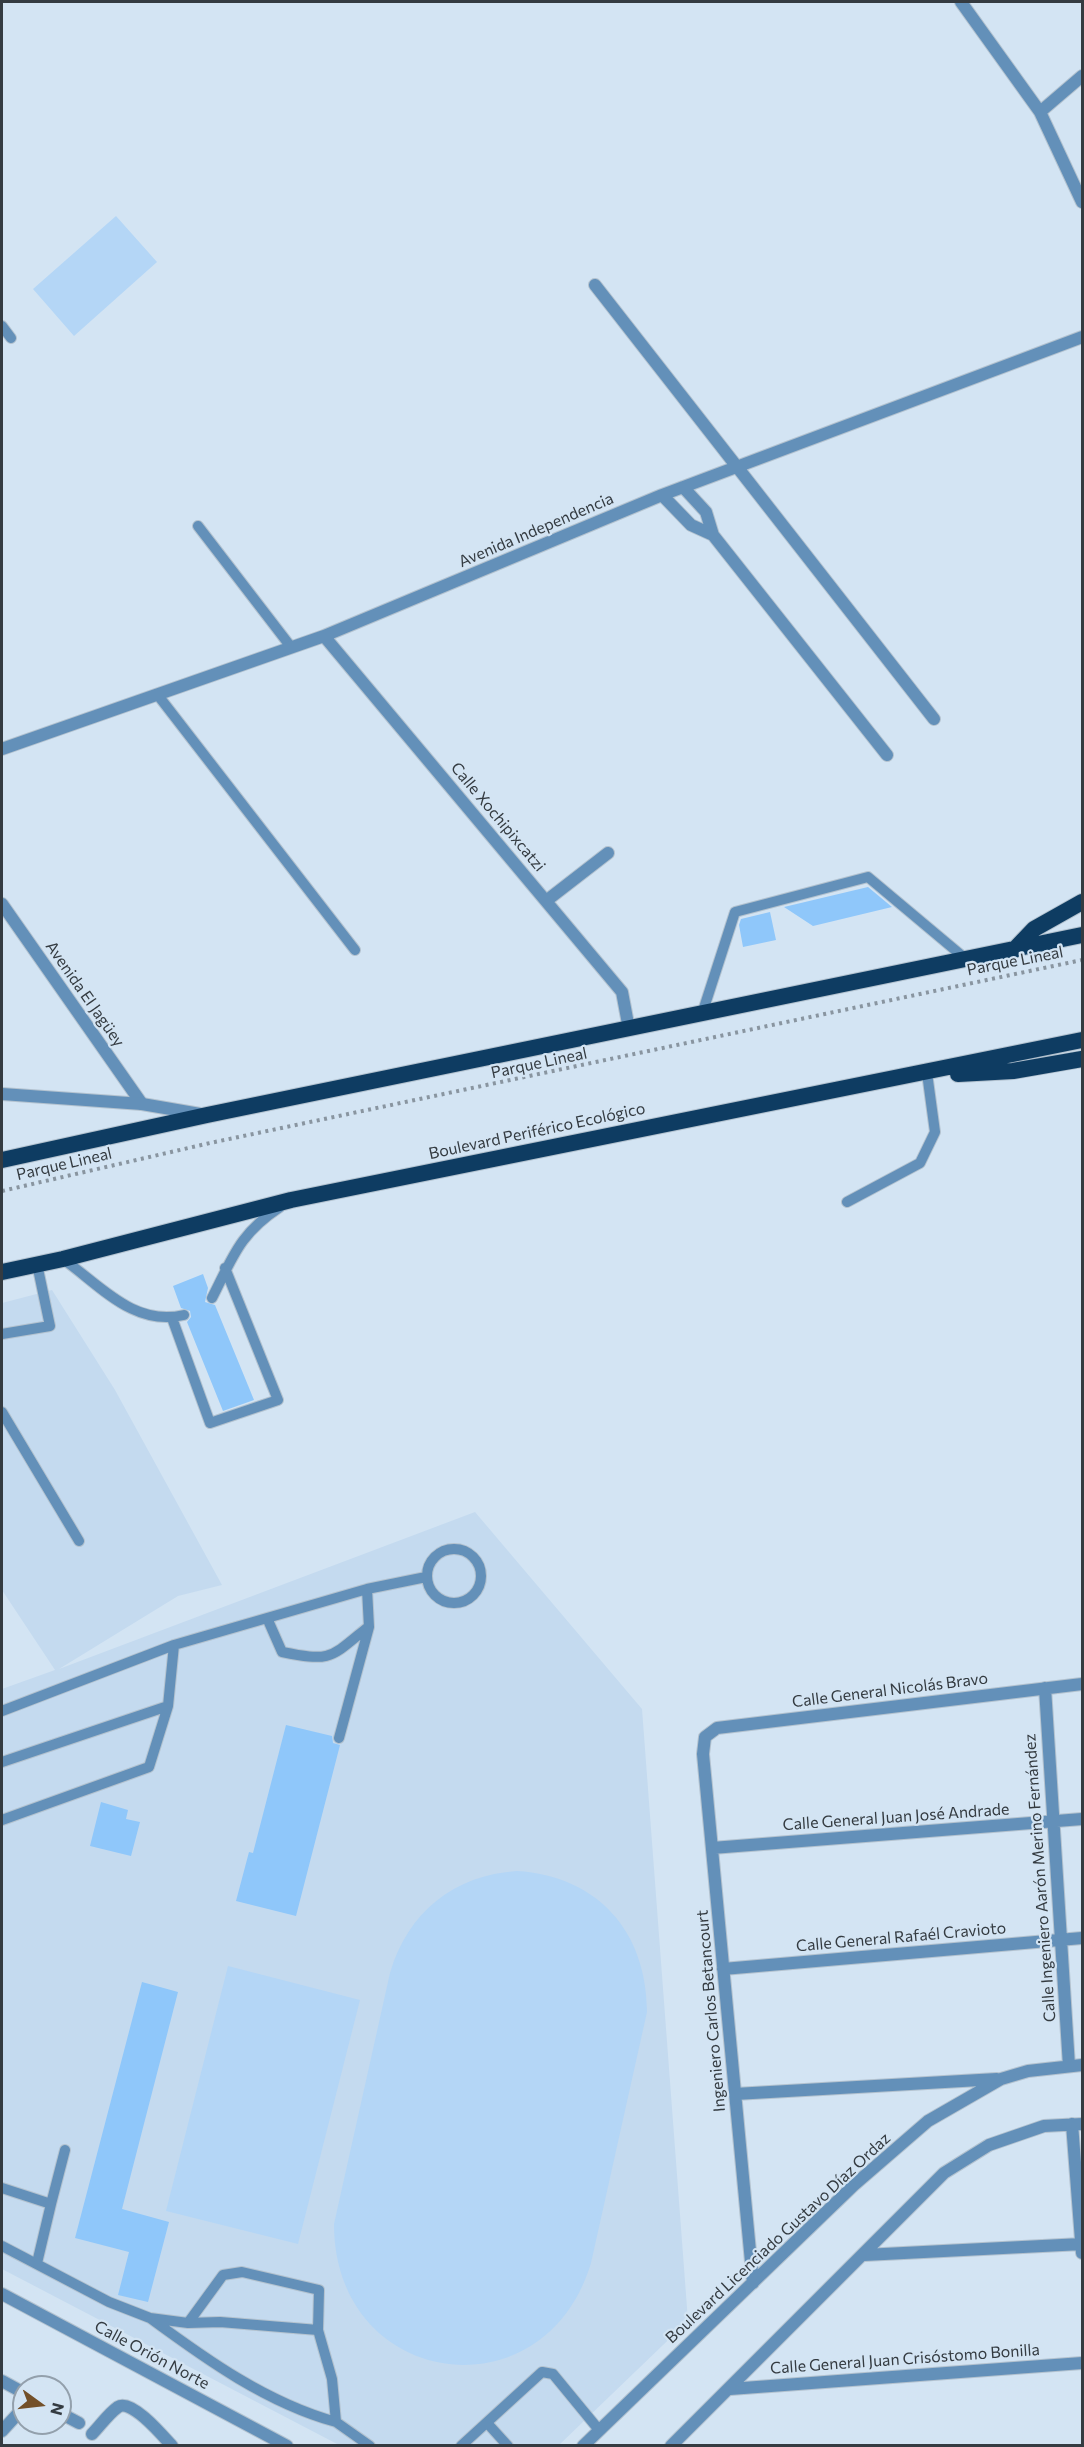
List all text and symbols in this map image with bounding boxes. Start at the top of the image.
street label: Avenida Independencia [456,489,616,571]
street label: Calle Xochipixcatzi [447,758,549,876]
street label: Avenida El Jagüey [41,937,129,1051]
street label: Parque Lineal [965,942,1065,980]
street label: Parque Lineal [489,1043,589,1083]
street label: Boulevard Periférico Ecológico [427,1099,647,1163]
street label: Parque Lineal [14,1144,114,1184]
street label: Calle General Nicolás Bravo [791,1668,989,1712]
street label: Calle Ingeniero Aarón Merino Fernández [1020,1733,1060,2023]
street label: Calle General Juan José Andrade [782,1799,1010,1835]
street label: Ingeniero Carlos Betancourt [693,1909,729,2113]
street label: Calle General Rafaél Cravioto [795,1918,1007,1956]
street label: Boulevard Licenciado Gustavo Díaz Ordaz [662,2129,894,2347]
street label: Calle Orión Norte [91,2317,213,2393]
street label: Calle General Juan Crisóstomo Bonilla [770,2340,1040,2378]
north arrow [12,2375,72,2435]
text: N [47,2401,69,2418]

